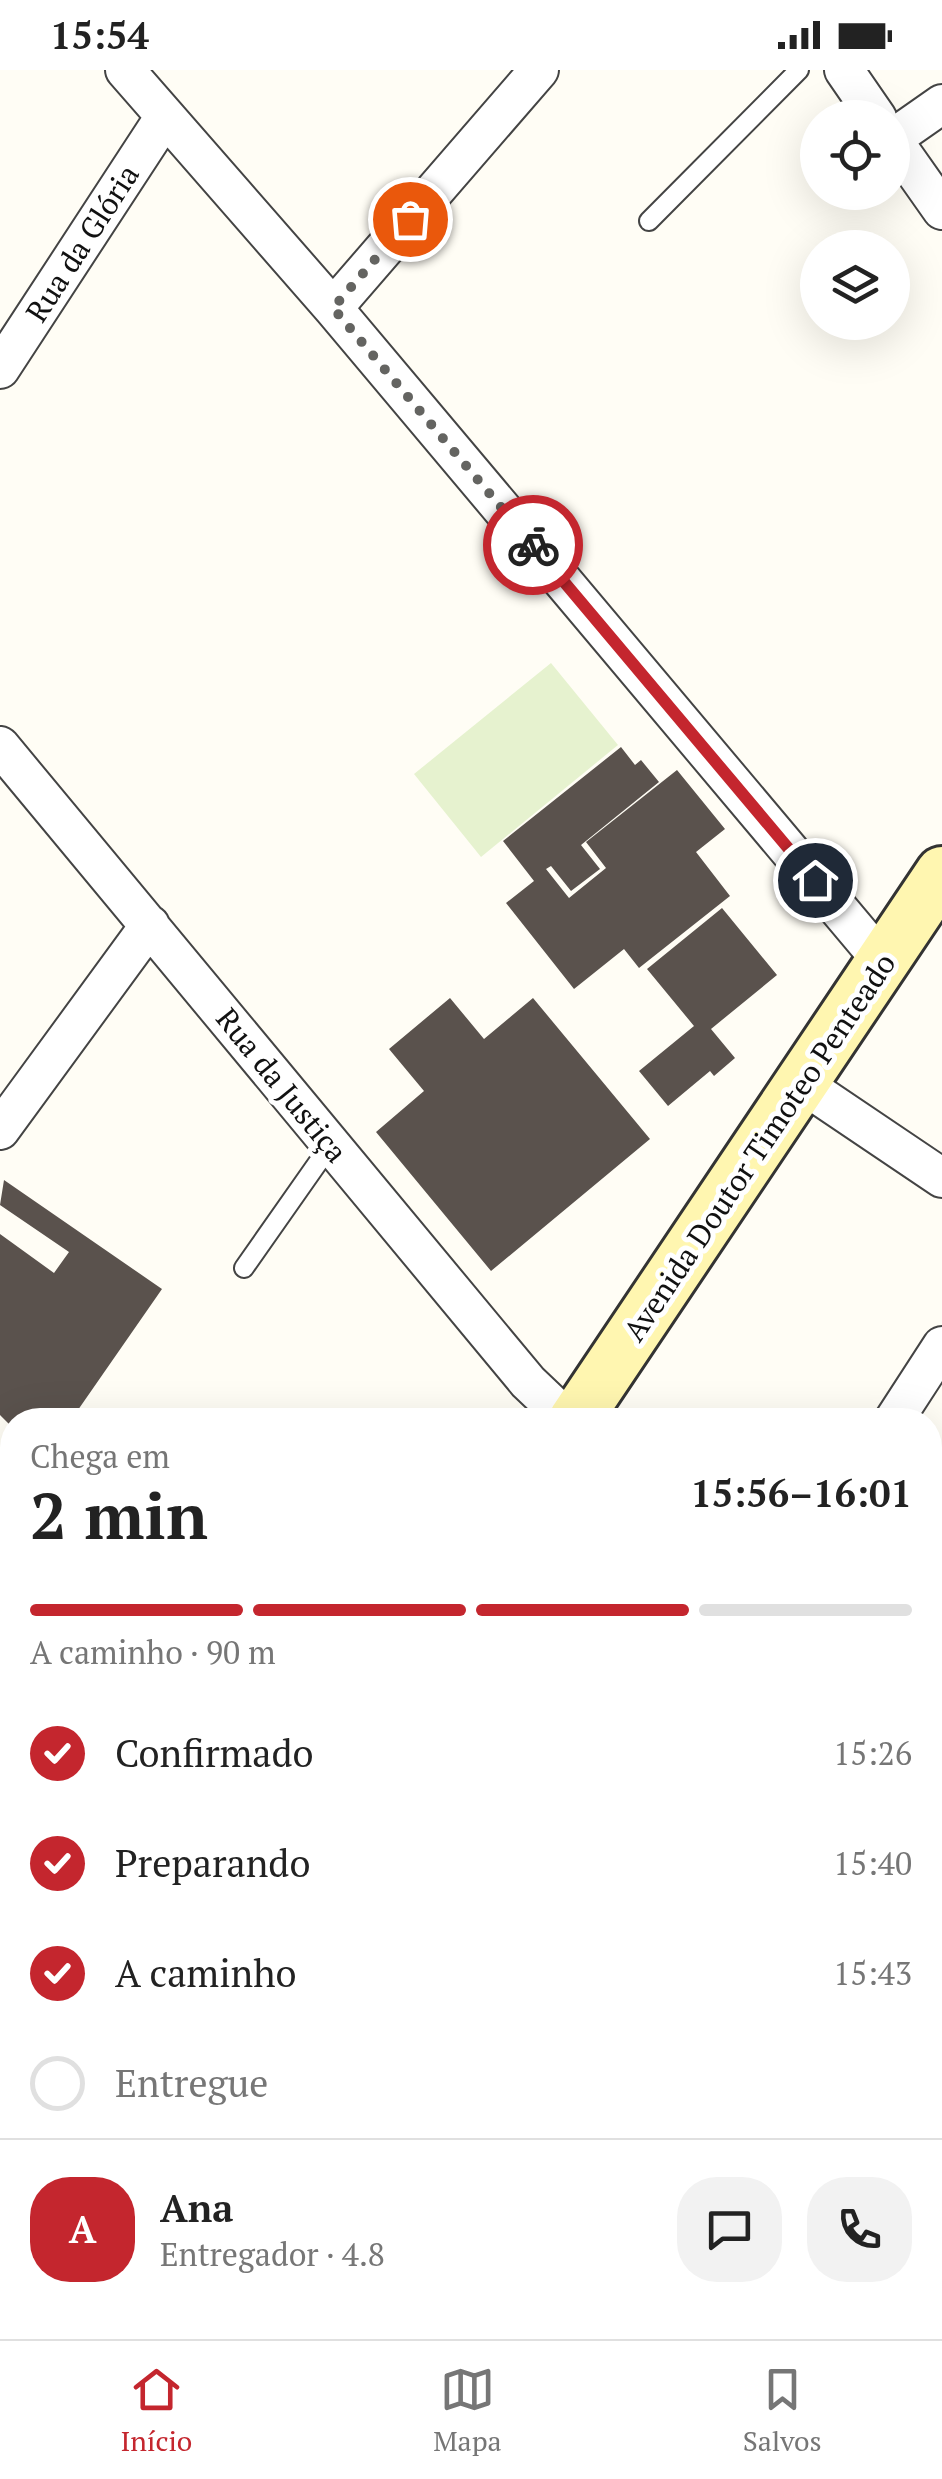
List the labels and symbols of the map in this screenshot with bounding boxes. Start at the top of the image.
street label: Rua da Glória [16,157,148,329]
pin [368,177,453,262]
courier [483,495,583,595]
pin [773,838,858,923]
street label: Avenida Doutor Timoteo Penteado [614,945,904,1349]
street label: Rua da Justiça [207,1000,357,1170]

